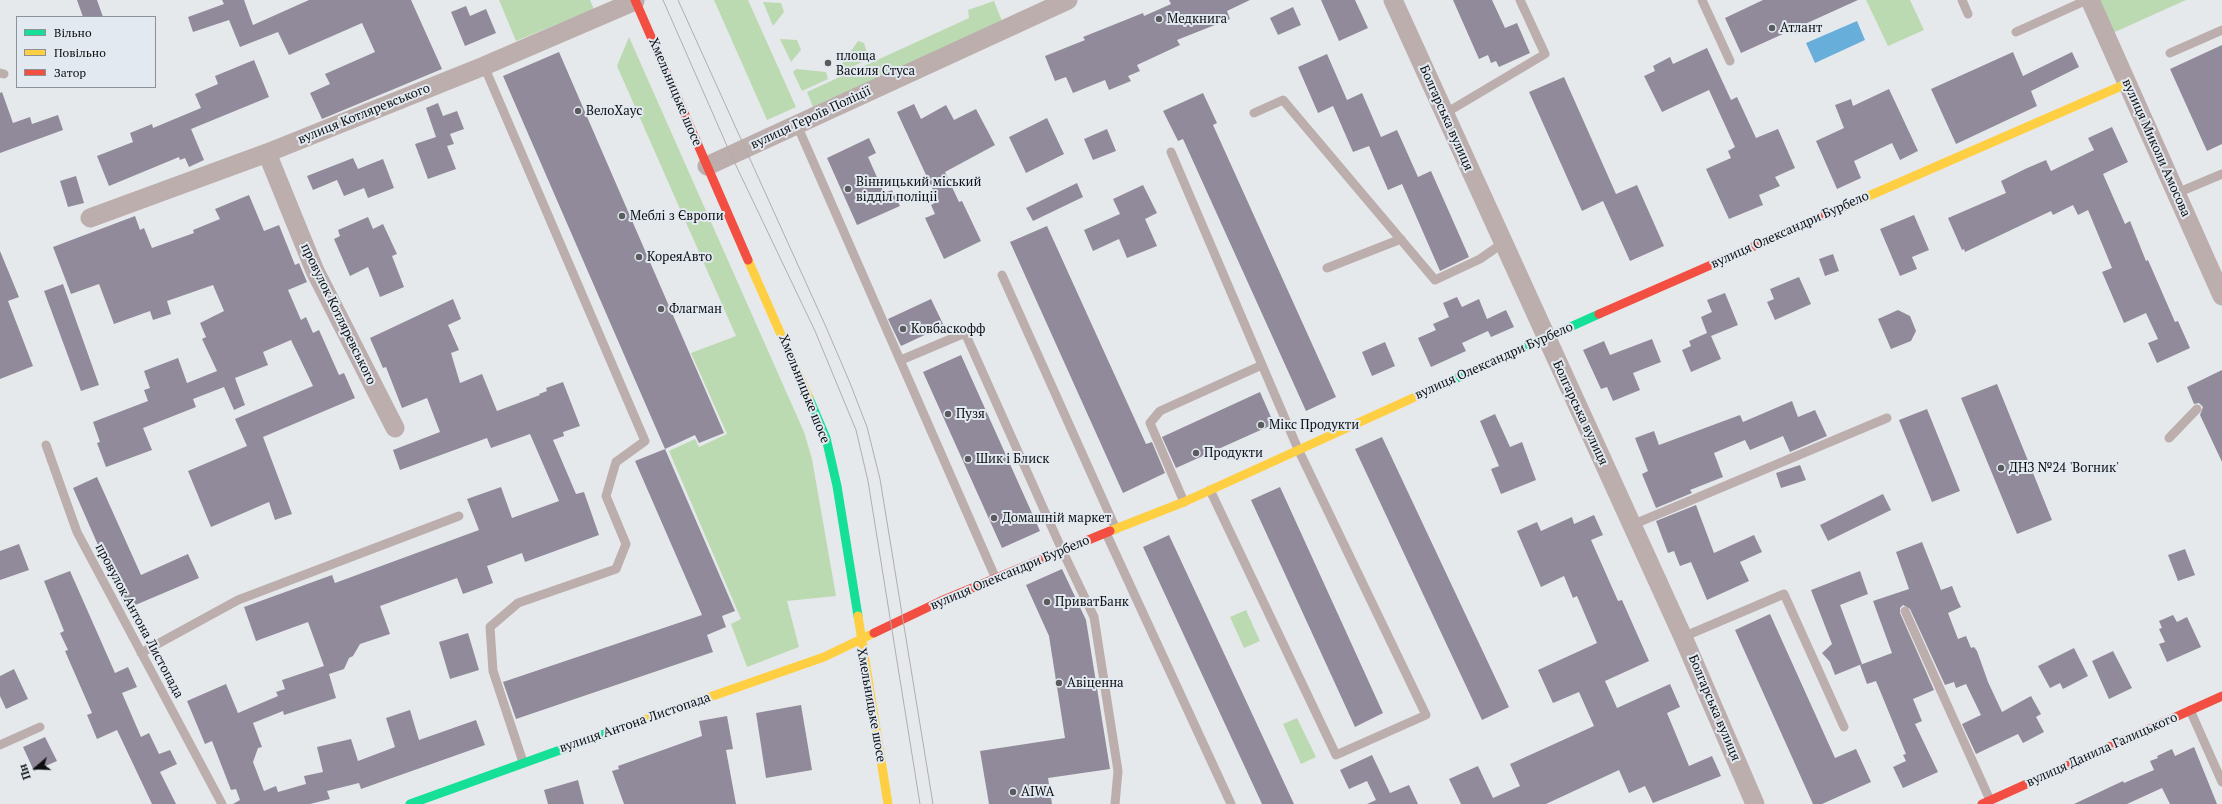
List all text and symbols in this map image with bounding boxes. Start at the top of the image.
place label: Медкнига [1167,11,1227,27]
marker: Медкнига [1154,14,1164,24]
legend [16,16,156,88]
place label: Атлант [1780,20,1822,36]
marker: Атлант [1767,23,1777,33]
text: Вільно [54,25,92,40]
street label: Хмельницьке шосе [645,36,705,148]
text: Повільно [54,45,106,60]
place label: площа Василя Стуса [836,48,915,79]
marker: площа Василя Стуса [823,58,833,68]
street label: Болгарська вулиця [1416,63,1476,173]
text: Затор [54,65,86,80]
street label: вулиця Миколи Амосова [2118,77,2194,219]
street label: вулиця Котляревського [296,80,432,148]
street label: вулиця Героїв Поліції [748,83,874,153]
place label: ВелоХаус [586,103,642,119]
marker: ВелоХаус [573,106,583,116]
place label: Вінницький міський відділ поліціі [856,174,982,205]
marker: Вінницький міський відділ поліціі [843,184,853,194]
street label: вулиця Олександри Бурбело [1708,188,1872,272]
place label: Меблі з Європи [630,208,724,224]
marker: Меблі з Європи [617,211,627,221]
street label: провулок Котляревського [297,241,379,387]
place label: КореяАвто [647,249,712,265]
marker: КореяАвто [634,252,644,262]
place label: Флагман [669,301,722,317]
marker: Флагман [656,304,666,314]
street label: вулиця Олександри Бурбело [1412,319,1576,403]
place label: Ковбаскофф [911,321,986,337]
marker: Ковбаскофф [898,324,908,334]
street label: Хмельницьке шосе [775,332,833,446]
street label: Болгарська вулиця [1549,358,1611,468]
place label: Пузя [956,406,985,422]
marker: Пузя [943,409,953,419]
place label: Мікс Продукти [1269,417,1359,433]
marker: Мікс Продукти [1256,420,1266,430]
place label: Продукти [1204,445,1263,461]
marker: Продукти [1191,448,1201,458]
place label: Шик і Блиск [976,451,1049,467]
marker: Шик і Блиск [963,454,973,464]
place label: ДНЗ №24 'Вогник' [2009,460,2119,476]
marker: ДНЗ №24 'Вогник' [1996,463,2006,473]
place label: Домашній маркет [1002,510,1111,526]
marker: Домашній маркет [989,513,999,523]
street label: вулиця Олександри Бурбело [928,532,1092,614]
street label: провулок Антона Листопада [92,541,186,701]
place label: ПриватБанк [1055,594,1129,610]
marker: ПриватБанк [1042,597,1052,607]
street label: Хмельницьке шосе [853,647,889,763]
street label: Болгарська вулиця [1685,653,1743,763]
place label: Авіценна [1067,675,1124,691]
marker: Авіценна [1054,678,1064,688]
street label: вулиця Антона Листопада [557,690,713,756]
street label: вулиця Данила Галицького [2024,710,2180,790]
north arrow [16,748,56,788]
text: Пн [15,762,34,782]
place label: AIWA [1021,784,1054,800]
marker: AIWA [1008,787,1018,797]

